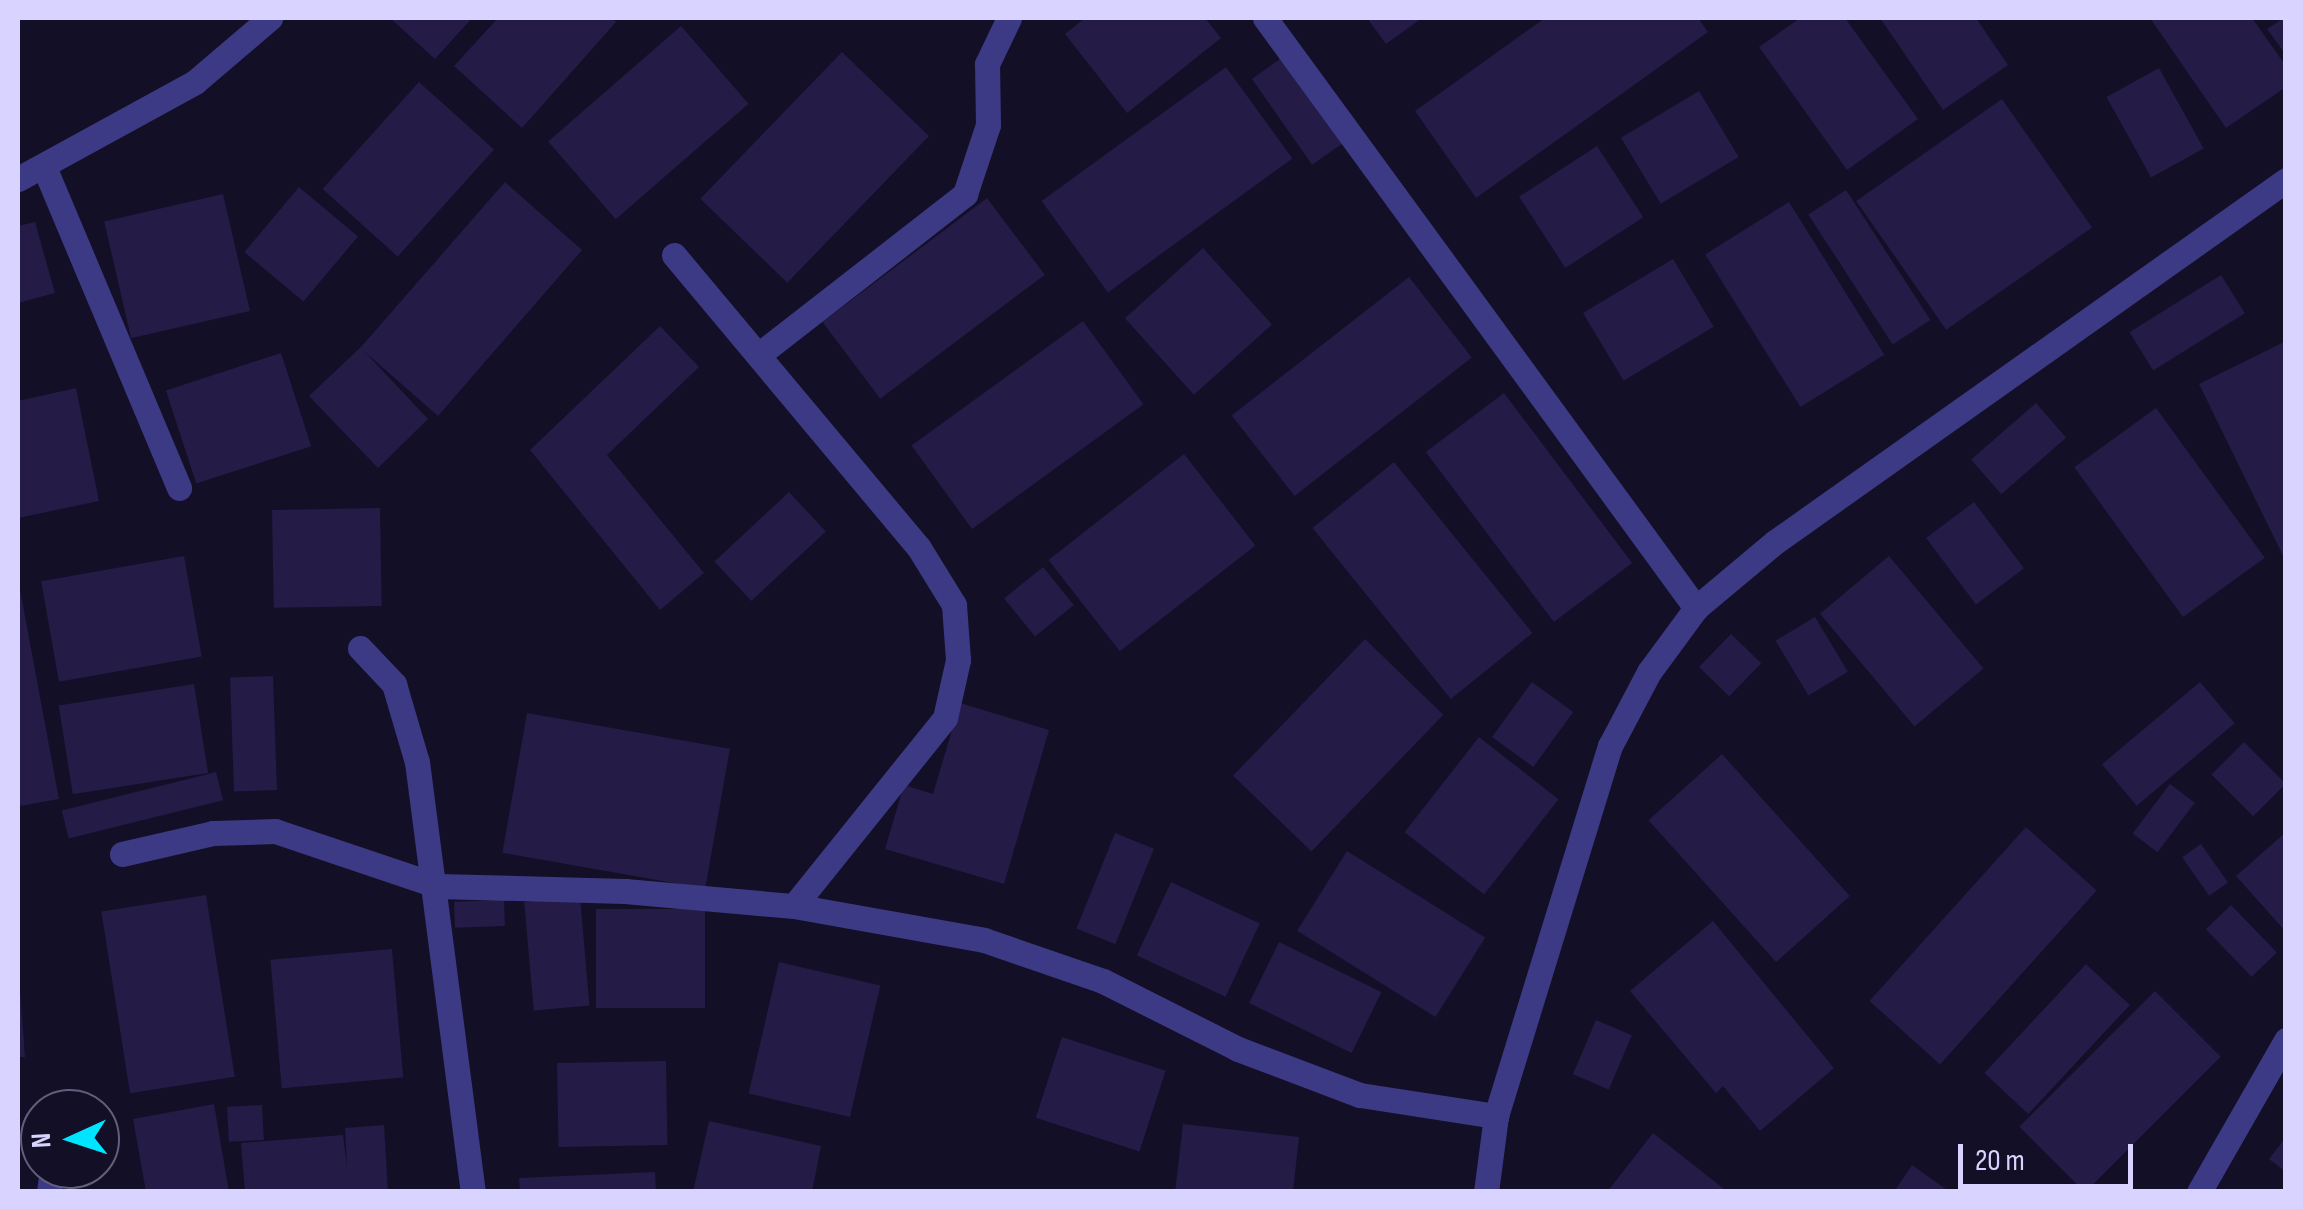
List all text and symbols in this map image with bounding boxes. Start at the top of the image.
north arrow [20,1089,120,1189]
scale bar [1963,1124,2138,1186]
text: N [25,1132,58,1149]
text: 20 m [1975,1143,2025,1179]

